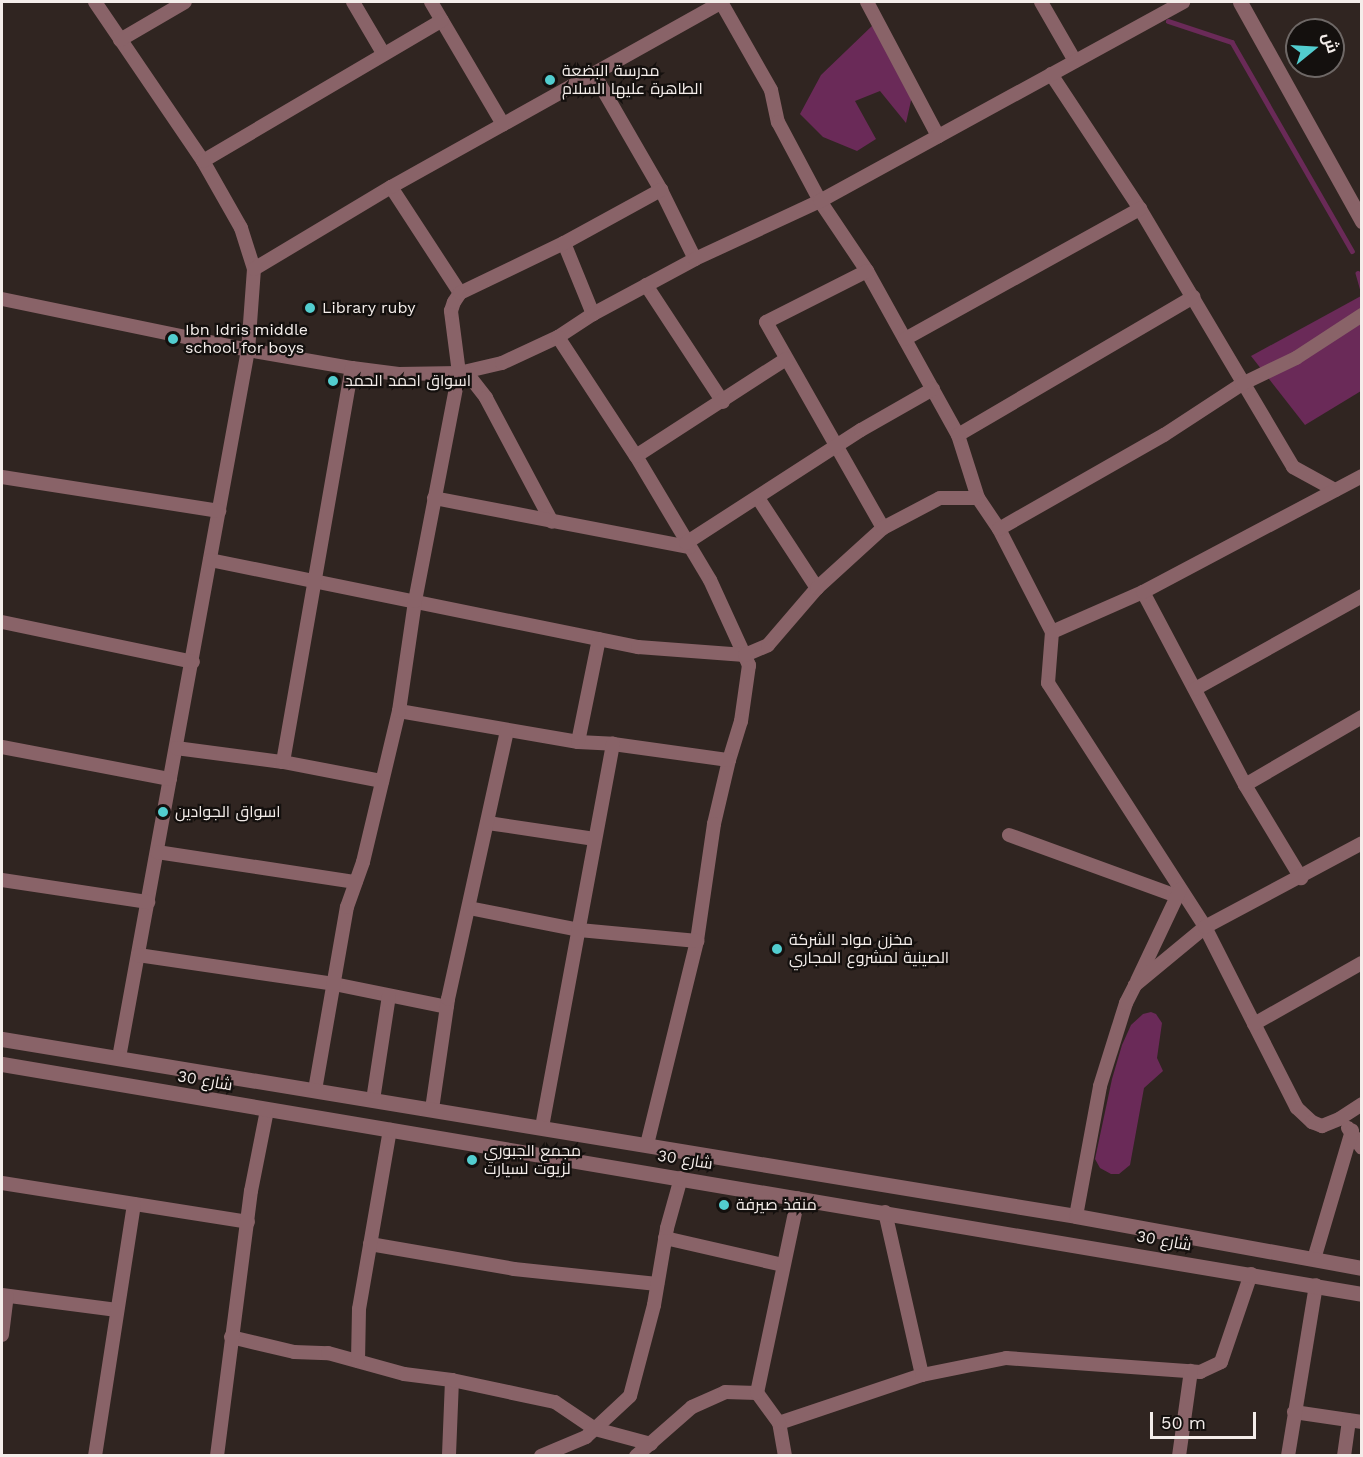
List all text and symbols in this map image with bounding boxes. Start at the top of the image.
north arrow [1285,18,1345,78]
text: ش [1318,30,1343,56]
place label: مدرسة البضعة الطاهرة عليها السلام [562,61,703,99]
marker: مدرسة البضعة الطاهرة عليها السلام [543,73,557,87]
place label: Library ruby [322,298,416,318]
marker: Library ruby [303,301,317,315]
place label: Ibn Idris middle school for boys [185,320,308,358]
marker: Ibn Idris middle school for boys [166,332,180,346]
place label: اسواق احمد الحمد [345,371,471,391]
marker: اسواق احمد الحمد [326,374,340,388]
place label: اسواق الجوادين [175,802,280,822]
marker: اسواق الجوادين [156,805,170,819]
place label: مخزن مواد الشركة الصينية لمشروع المجاري [789,930,949,968]
marker: مخزن مواد الشركة الصينية لمشروع المجاري [770,942,784,956]
street label: شارع 30 [176,1067,234,1095]
place label: مجمع الجبوري لزيوت لسيارت [484,1141,581,1179]
street label: شارع 30 [656,1146,714,1174]
marker: مجمع الجبوري لزيوت لسيارت [465,1153,479,1167]
place label: منفذ صيرفة [736,1195,817,1215]
marker: منفذ صيرفة [717,1198,731,1212]
street label: شارع 30 [1135,1227,1193,1255]
scale bar [1153,1400,1260,1438]
text: 50 m [1161,1412,1206,1433]

